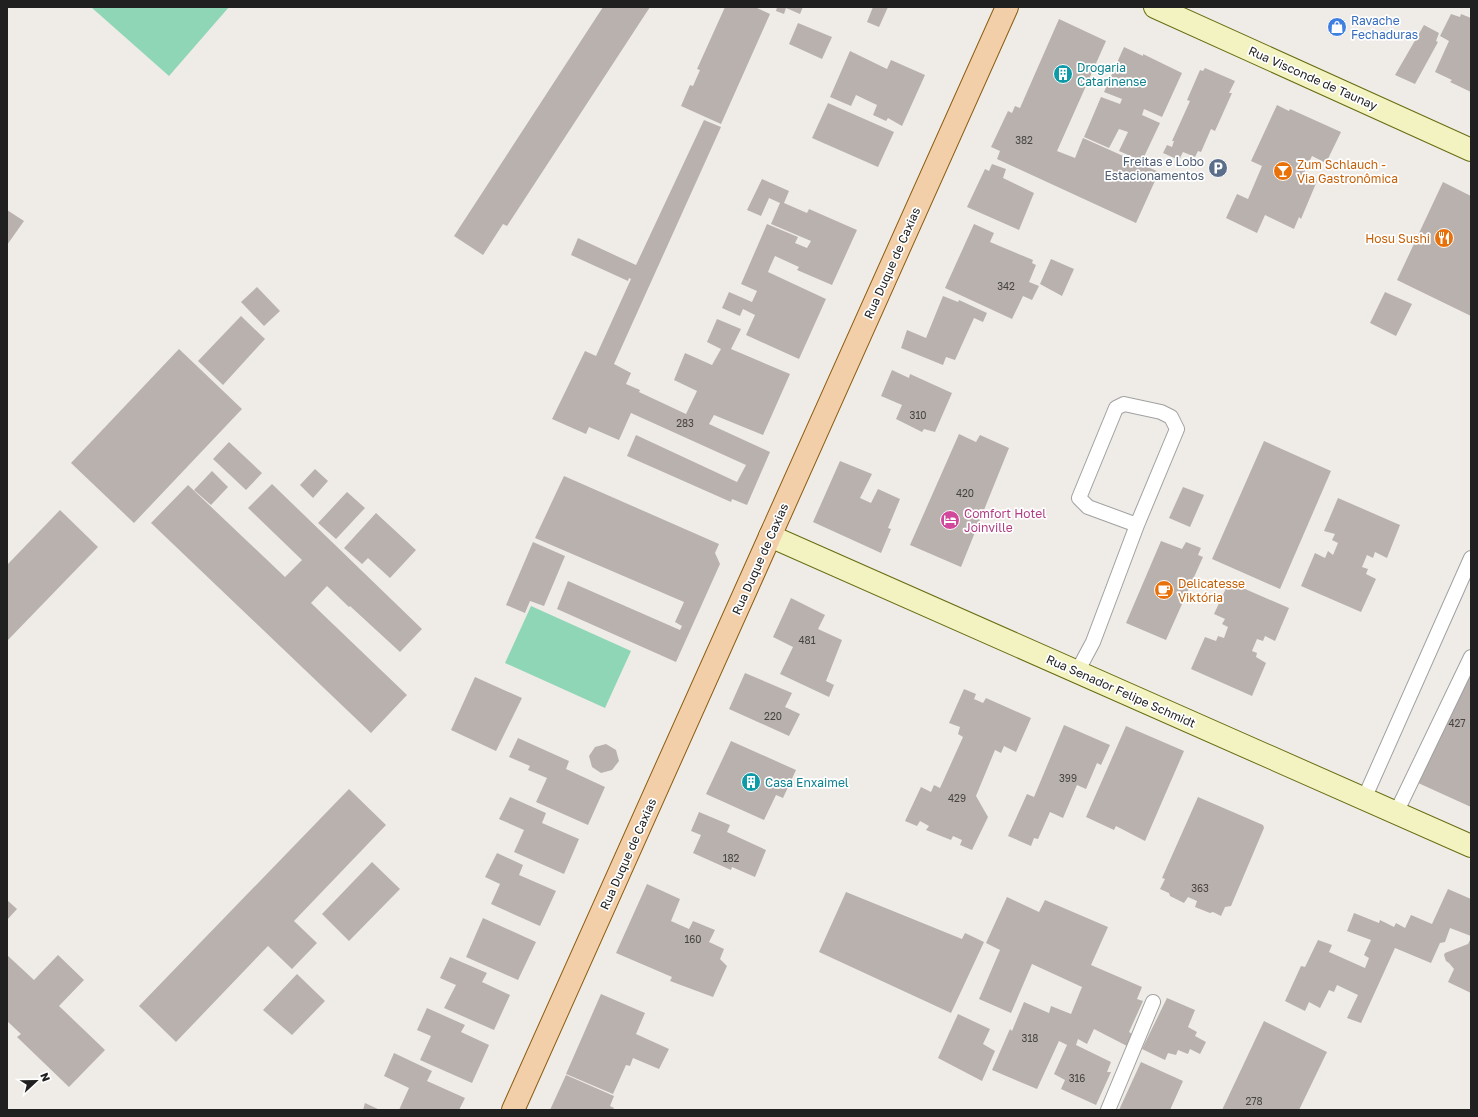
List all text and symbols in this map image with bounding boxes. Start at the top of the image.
place label: Ravache Fechaduras [1351,13,1418,42]
shop icon: Ravache Fechaduras [1326,16,1348,38]
street label: Rua Visconde de Taunay [1246,43,1380,113]
place label: Drogaria Catarinense [1077,60,1146,89]
building icon: Drogaria Catarinense [1052,63,1074,85]
house number: 382 [1015,134,1033,146]
place label: Freitas e Lobo Estacionamentos [1104,154,1204,183]
parking icon: Freitas e Lobo Estacionamentos [1207,157,1229,179]
place label: Zum Schlauch - Via Gastronômica [1297,157,1398,186]
bar icon: Zum Schlauch - Via Gastronômica [1272,160,1294,182]
street label: Rua Duque de Caxias [861,205,923,321]
restaurant icon: Hosu Sushi [1433,227,1455,249]
place label: Hosu Sushi [1365,231,1430,246]
house number: 342 [997,280,1015,292]
house number: 310 [910,409,926,421]
house number: 283 [676,417,694,429]
house number: 420 [956,487,974,499]
street label: Rua Duque de Caxias [729,501,791,617]
place label: Comfort Hotel Joinville [964,506,1046,535]
hotel icon: Comfort Hotel Joinville [939,509,961,531]
place label: Delicatesse Viktória [1178,576,1245,605]
cafe icon: Delicatesse Viktória [1153,579,1175,601]
house number: 481 [798,634,816,646]
street label: Rua Senador Felipe Schmidt [1044,651,1198,731]
house number: 220 [764,710,782,722]
house number: 427 [1448,717,1466,729]
building icon: Casa Enxaimel [740,771,762,793]
house number: 399 [1059,772,1077,784]
place label: Casa Enxaimel [765,775,849,790]
house number: 429 [948,792,966,804]
street label: Rua Duque de Caxias [597,796,659,912]
house number: 182 [723,852,740,864]
house number: 363 [1191,882,1209,894]
house number: 160 [684,933,702,945]
house number: 318 [1022,1032,1038,1044]
north arrow [16,1061,56,1101]
text: N [38,1071,53,1083]
house number: 316 [1069,1072,1085,1084]
house number: 278 [1245,1095,1263,1107]

